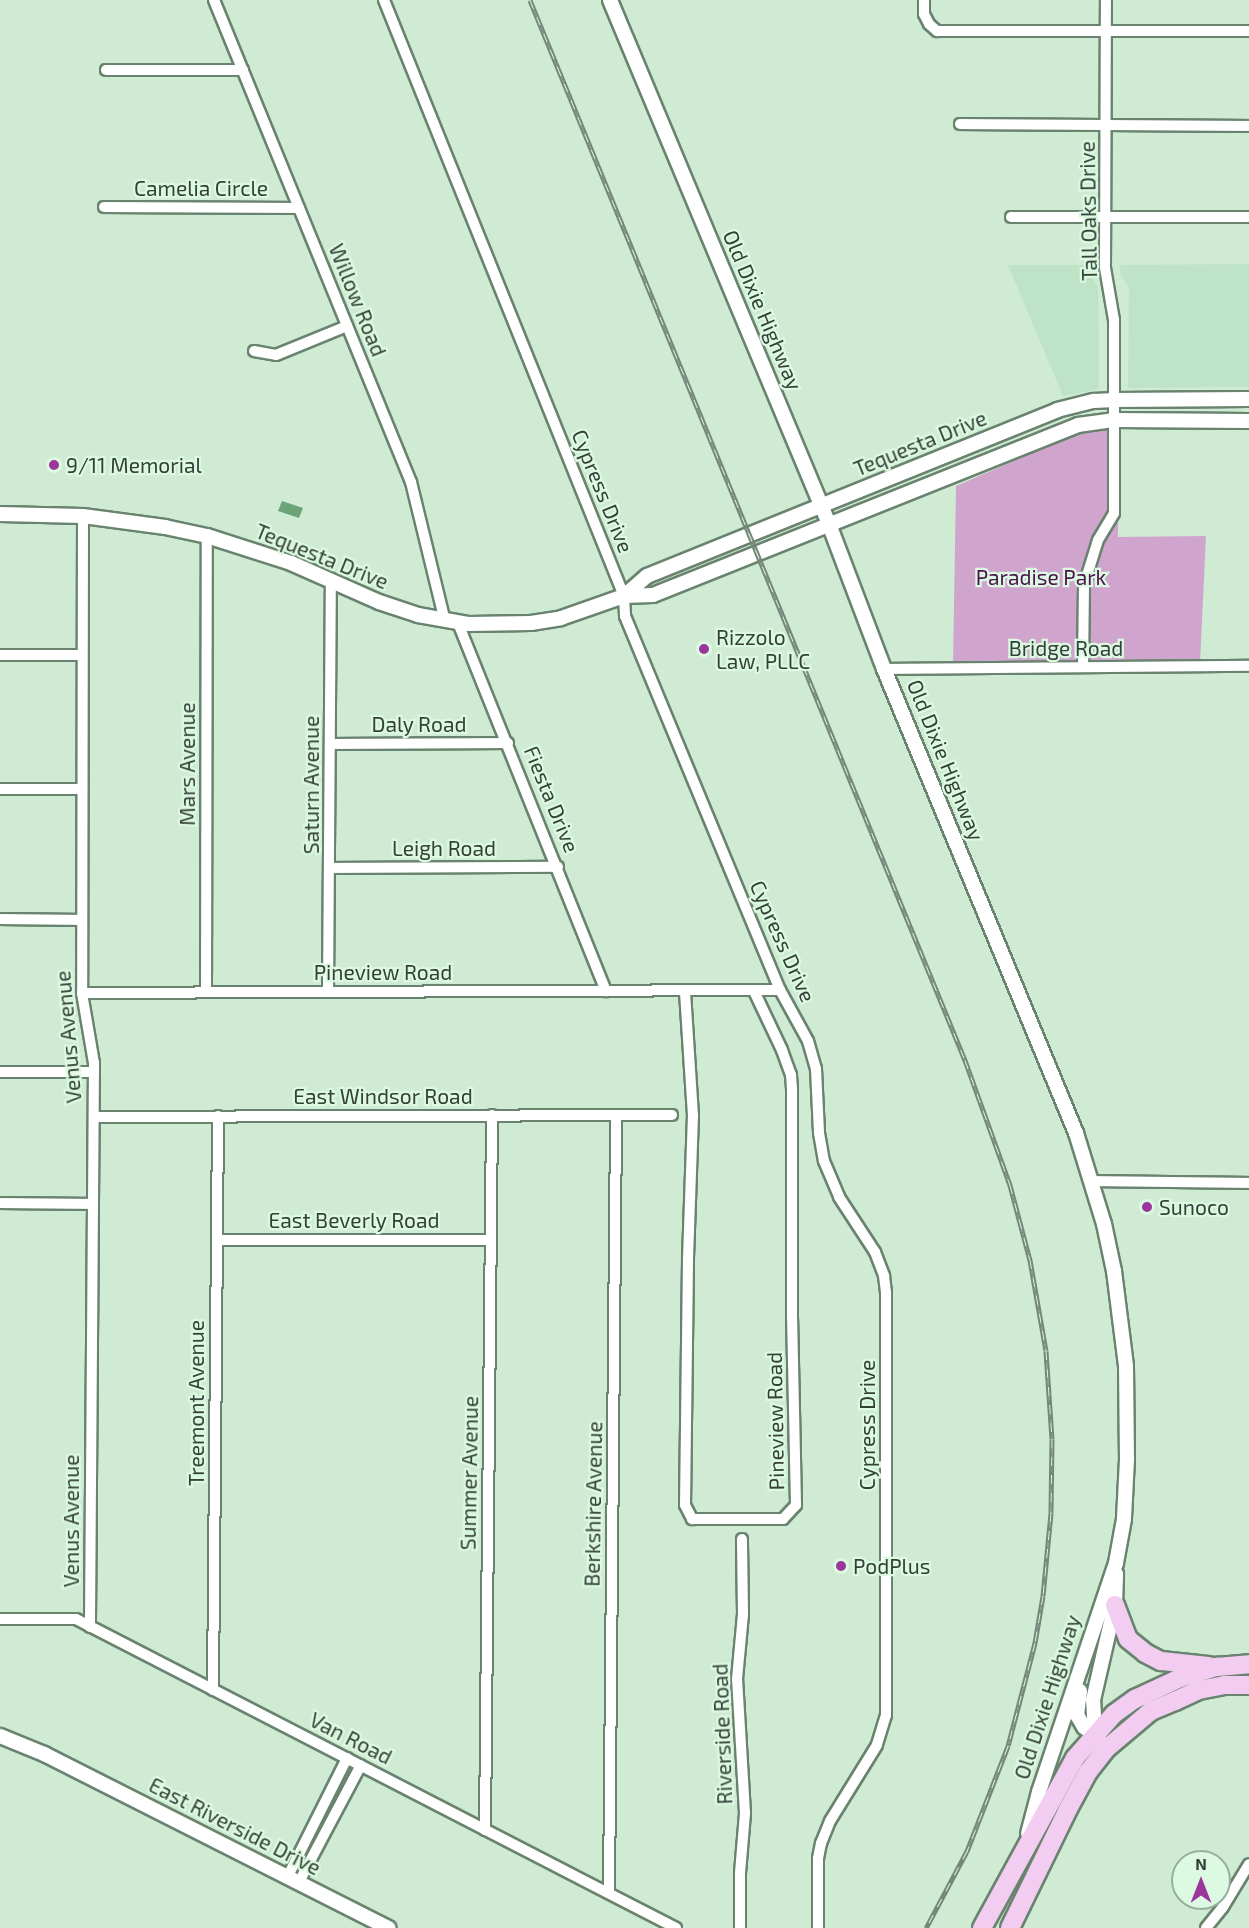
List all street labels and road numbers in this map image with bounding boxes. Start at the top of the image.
street label: Tall Oaks Drive [1074,141,1102,281]
street label: Camelia Circle [134,175,268,201]
street label: Old Dixie Highway [718,226,808,394]
street label: Willow Road [324,240,392,360]
street label: Tequesta Drive [850,405,990,481]
street label: Cypress Drive [567,426,639,556]
street label: Tequesta Drive [252,518,392,594]
street label: Bridge Road [1009,635,1123,661]
street label: Old Dixie Highway [902,676,990,844]
street label: Mars Avenue [174,702,200,826]
street label: Daly Road [371,711,467,737]
street label: Saturn Avenue [298,716,324,854]
street label: Fiesta Drive [519,742,585,856]
street label: Leigh Road [392,835,496,861]
street label: Cypress Drive [745,876,821,1006]
street label: Pineview Road [314,959,452,985]
street label: Venus Avenue [50,970,86,1104]
street label: East Windsor Road [293,1083,473,1109]
street label: East Beverly Road [268,1207,440,1233]
street label: Treemont Avenue [183,1320,209,1486]
street label: Pineview Road [761,1351,789,1491]
street label: Cypress Drive [854,1360,880,1490]
street label: Summer Avenue [455,1395,483,1551]
street label: Berkshire Avenue [579,1421,607,1587]
street label: Venus Avenue [58,1454,84,1588]
street label: Old Dixie Highway [1009,1612,1085,1782]
street label: Riverside Road [707,1663,737,1805]
street label: Van Road [306,1707,396,1769]
street label: East Riverside Drive [145,1772,325,1880]

